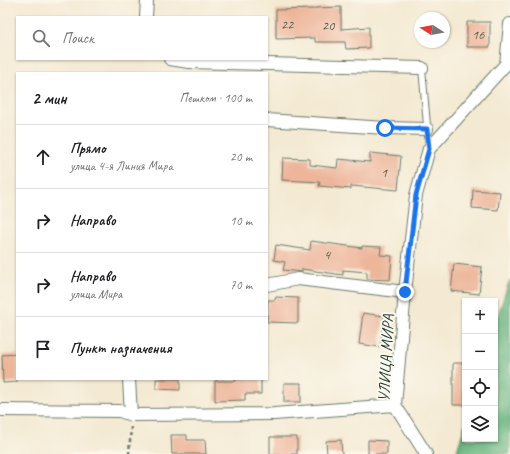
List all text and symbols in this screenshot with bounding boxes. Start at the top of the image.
north arrow [414,12,450,48]
search box [16,16,268,60]
house number: 22 [281,16,295,33]
house number: 20 [322,17,336,34]
house number: 16 [472,26,485,43]
icon: search [30,27,52,49]
text: Поиск [62,29,94,48]
text: 2 мин [32,88,67,109]
text: Пешком · 100 m [179,90,252,106]
route start [376,119,394,137]
text: Прямо [70,139,106,158]
icon: ahead [32,146,54,168]
text: 20 m [230,149,252,165]
text: улица 4-я Линия Мира [70,158,173,174]
house number: 1 [381,164,388,181]
icon: right [32,210,54,232]
text: Направо [70,211,116,230]
text: 10 m [230,213,252,229]
house number: 4 [324,246,332,263]
text: Направо [70,267,116,286]
icon: right [32,274,54,296]
text: 70 m [230,277,252,293]
route end [396,283,414,301]
text: улица Мира [70,286,122,302]
map controls [462,298,498,442]
button: + [462,298,498,334]
street label: УЛИЦА МИРА [374,313,398,402]
button: − [462,334,498,370]
icon: arrive [32,338,54,360]
text: Пункт назначения [70,339,172,358]
button: locate [462,370,498,406]
button: layers [462,406,498,442]

